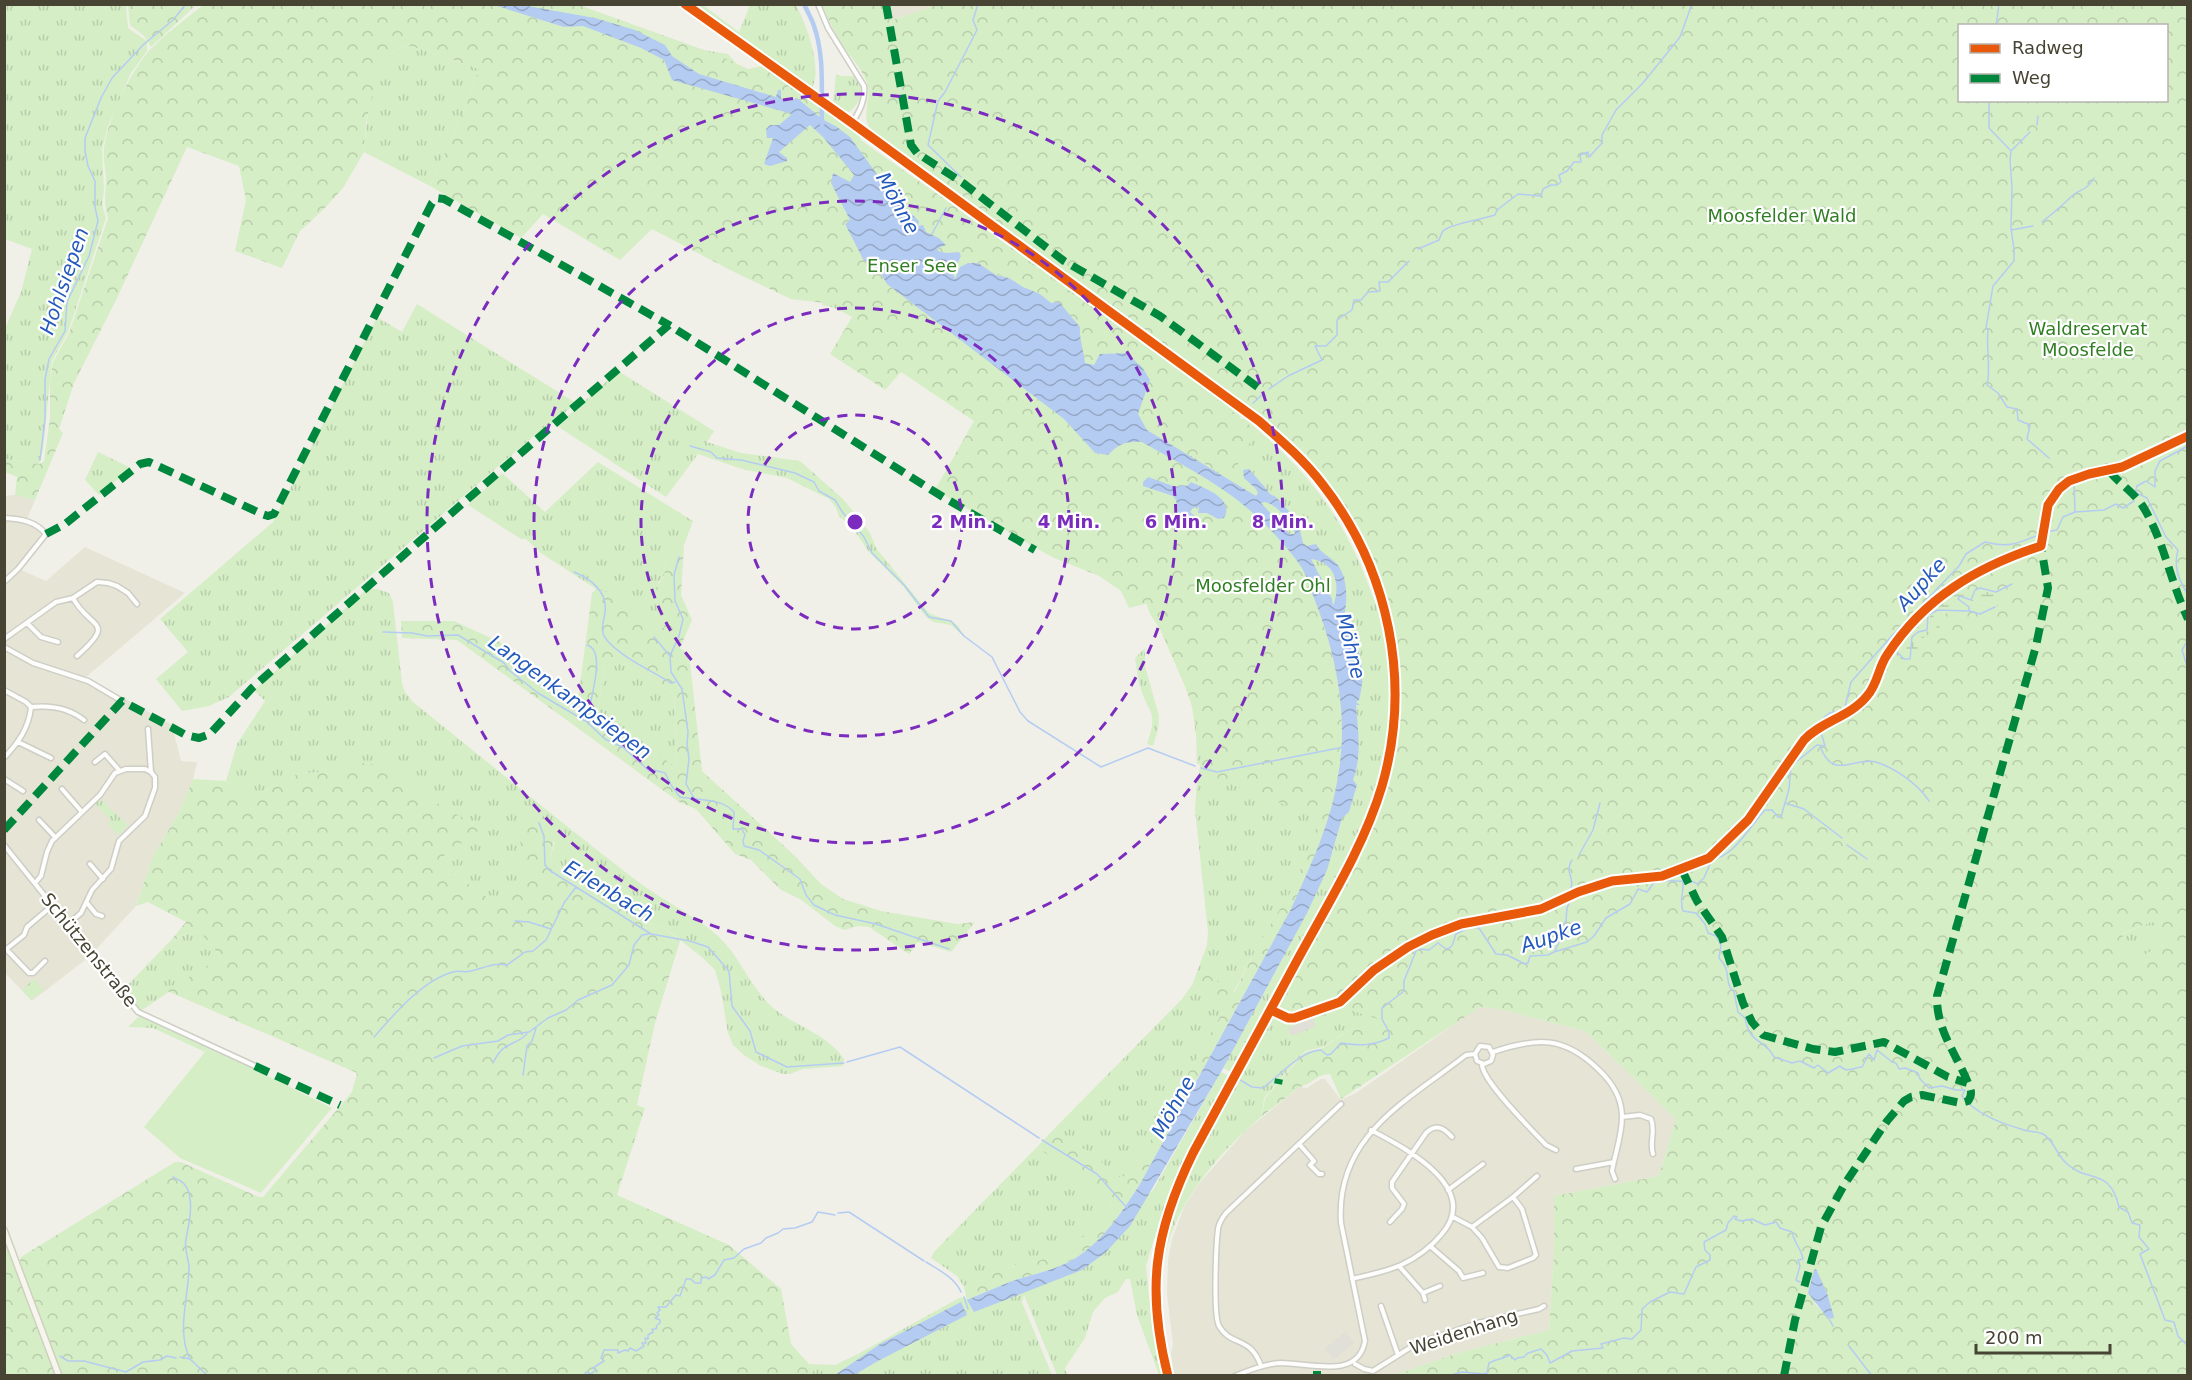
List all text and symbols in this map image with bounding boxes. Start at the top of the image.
legend [1958,24,2168,102]
text: Radweg [2012,37,2084,58]
text: Weg [2012,67,2051,88]
water label: Möhne [871,168,925,238]
park label: Moosfelder Wald [1707,205,1857,226]
water label: Hohlsiepen [35,224,93,338]
park label: Enser See [867,255,957,276]
park label: Waldreservat Moosfelde [2029,318,2147,360]
text: 2 Min. [931,511,993,532]
text: 4 Min. [1038,511,1100,532]
text: 6 Min. [1145,511,1207,532]
text: 8 Min. [1252,511,1314,532]
centre of rings [845,512,865,532]
water label: Aupke [1890,553,1951,617]
park label: Moosfelder Ohl [1195,575,1331,596]
water label: Möhne [1331,611,1371,681]
water label: Langenkampsiepen [484,630,656,764]
water label: Erlenbach [560,855,658,927]
street label: Schützenstraße [37,889,142,1011]
water label: Aupke [1515,914,1585,958]
water label: Möhne [1146,1072,1200,1142]
street label: Weidenhang [1407,1304,1520,1359]
scale bar [1976,1317,2110,1355]
text: 200 m [1985,1327,2043,1348]

